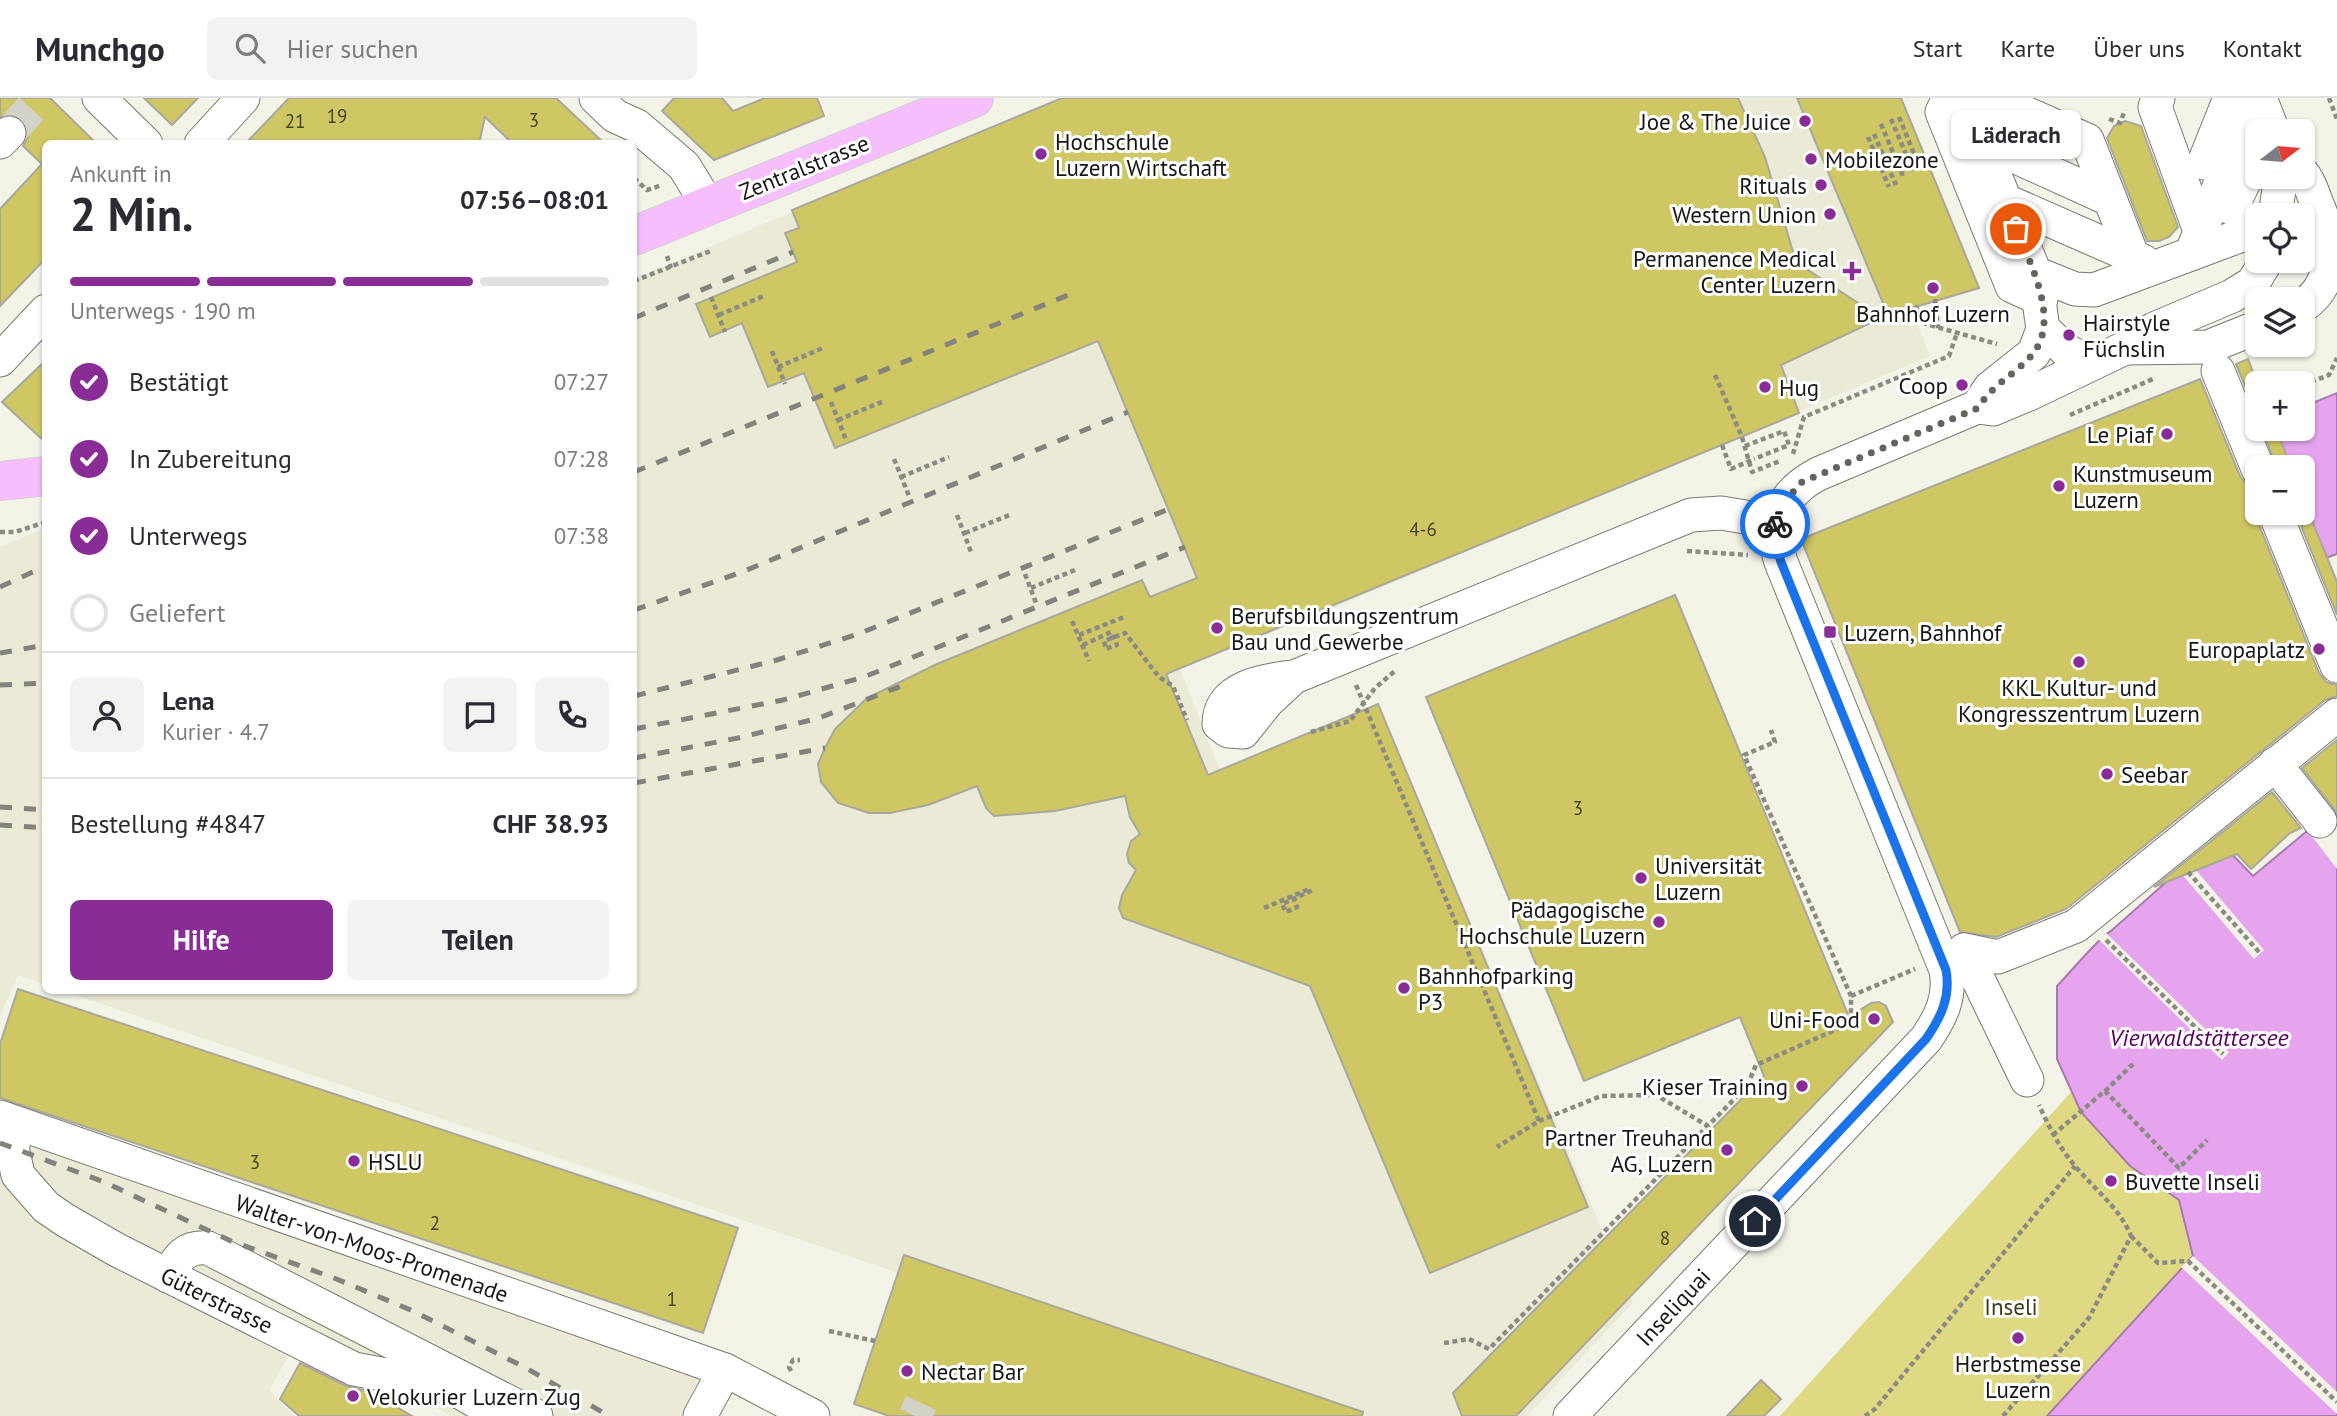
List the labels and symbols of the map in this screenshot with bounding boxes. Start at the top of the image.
house number: 19 [327,104,347,128]
place label: Joe & The Juice [1639,107,1791,136]
house number: 3 [529,108,539,132]
house number: 21 [285,109,305,133]
callout: Läderach [1951,110,2081,159]
marker: Joe & The Juice [1797,113,1813,129]
north arrow [2245,119,2315,189]
place label: Hochschule Luzern Wirtschaft [1055,127,1227,182]
street label: Zentralstrasse [735,128,873,206]
place label: Mobilezone [1825,145,1939,174]
marker: Hochschule Luzern Wirtschaft [1033,146,1049,162]
marker: Mobilezone [1803,151,1819,167]
place label: Rituals [1739,171,1807,200]
marker: Rituals [1813,177,1829,193]
pin [1986,199,2046,259]
place label: Western Union [1672,200,1816,229]
marker: Western Union [1822,206,1838,222]
place label: Permanence Medical Center Luzern [1633,244,1836,299]
marker: Permanence Medical Center Luzern [1842,261,1862,281]
marker: Bahnhof Luzern [1925,280,1941,296]
place label: Bahnhof Luzern [1856,299,2010,328]
place label: Hairstyle Füchslin [2083,308,2170,363]
marker: Hairstyle Füchslin [2061,327,2077,343]
place label: Coop [1899,371,1948,400]
place label: Hug [1779,373,1819,402]
marker: Coop [1954,377,1970,393]
marker: Hug [1757,379,1773,395]
place label: Le Piaf [2087,420,2155,449]
marker: Le Piaf [2159,426,2175,442]
place label: Kunstmuseum Luzern [2073,459,2212,514]
marker: Kunstmuseum Luzern [2051,478,2067,494]
courier [1740,489,1810,559]
house number: 4-6 [1409,517,1437,541]
place label: Berufsbildungszentrum Bau und Gewerbe [1231,601,1459,656]
place label: Luzern, Bahnhof [1844,618,2003,647]
marker: Berufsbildungszentrum Bau und Gewerbe [1209,620,1225,636]
marker: Luzern, Bahnhof [1822,624,1838,640]
place label: Europaplatz [2188,635,2305,664]
marker: Europaplatz [2311,641,2327,657]
marker: KKL Kultur- und Kongresszentrum Luzern [2071,654,2087,670]
place label: KKL Kultur- und Kongresszentrum Luzern [1958,673,2200,728]
place label: Seebar [2121,760,2188,789]
marker: Seebar [2099,766,2115,782]
house number: 3 [1573,796,1583,820]
place label: Universität Luzern [1655,851,1762,906]
marker: Universität Luzern [1633,870,1649,886]
place label: Pädagogische Hochschule Luzern [1459,895,1645,950]
marker: Pädagogische Hochschule Luzern [1651,914,1667,930]
place label: Bahnhofparking P3 [1418,961,1574,1016]
marker: Bahnhofparking P3 [1396,980,1412,996]
place label: Uni-Food [1769,1005,1860,1034]
marker: Uni-Food [1866,1011,1882,1027]
water label: Vierwaldstättersee [2109,1022,2289,1053]
place label: Kieser Training [1642,1072,1788,1101]
marker: Kieser Training [1794,1078,1810,1094]
place label: Partner Treuhand AG, Luzern [1545,1123,1713,1178]
marker: Partner Treuhand AG, Luzern [1719,1142,1735,1158]
place label: HSLU [368,1147,423,1176]
house number: 3 [250,1150,260,1174]
marker: HSLU [346,1153,362,1169]
place label: Buvette Inseli [2125,1167,2260,1196]
marker: Buvette Inseli [2103,1173,2119,1189]
street label: Walter-von-Moos-Promenade [232,1188,512,1308]
pin [1725,1191,1785,1251]
house number: 2 [430,1211,440,1235]
house number: 8 [1660,1226,1670,1250]
street label: Güterstrasse [156,1260,278,1340]
street label: Inseliquai [1630,1262,1716,1352]
house number: 1 [667,1287,677,1311]
park label: Inseli [1984,1292,2038,1321]
marker: Herbstmesse Luzern [2010,1330,2026,1346]
place label: Herbstmesse Luzern [1955,1349,2081,1404]
place label: Nectar Bar [921,1357,1024,1386]
marker: Nectar Bar [899,1363,915,1379]
place label: Velokurier Luzern Zug [366,1382,581,1411]
marker: Velokurier Luzern Zug [345,1388,361,1404]

